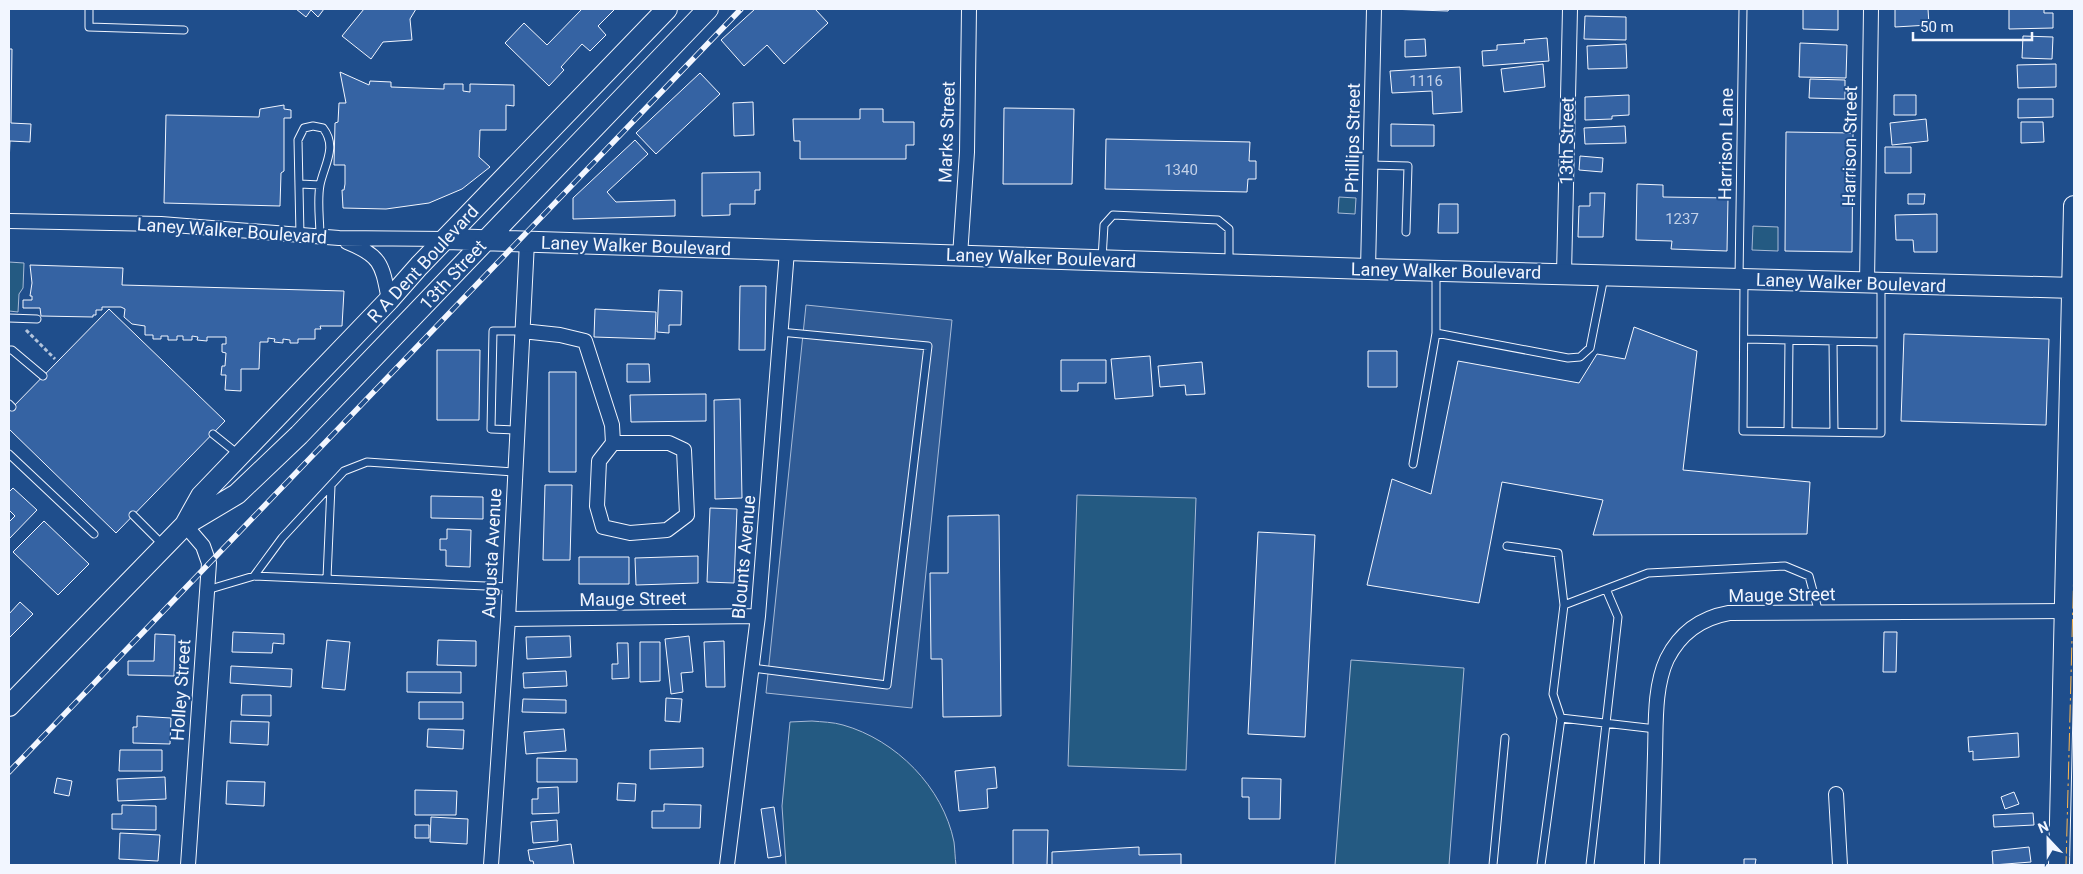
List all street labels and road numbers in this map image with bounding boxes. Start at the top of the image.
street label: Marks Street [934,81,959,183]
street label: Phillips Street [1341,83,1364,193]
street label: Harrison Street [1838,85,1861,206]
street label: Harrison Lane [1714,88,1737,200]
street label: 13th Street [1555,97,1578,185]
street label: R A Dent Boulevard [363,201,483,327]
street label: Laney Walker Boulevard [136,213,328,248]
street label: Laney Walker Boulevard [540,232,732,259]
street label: 13th Street [415,235,490,314]
street label: Laney Walker Boulevard [945,244,1137,271]
street label: Laney Walker Boulevard [1351,258,1541,283]
street label: Laney Walker Boulevard [1755,269,1947,296]
street label: Augusta Avenue [478,488,505,618]
street label: Blounts Avenue [728,494,759,620]
street label: Mauge Street [1728,583,1836,606]
street label: Mauge Street [579,587,687,610]
street label: Holley Street [166,638,195,741]

